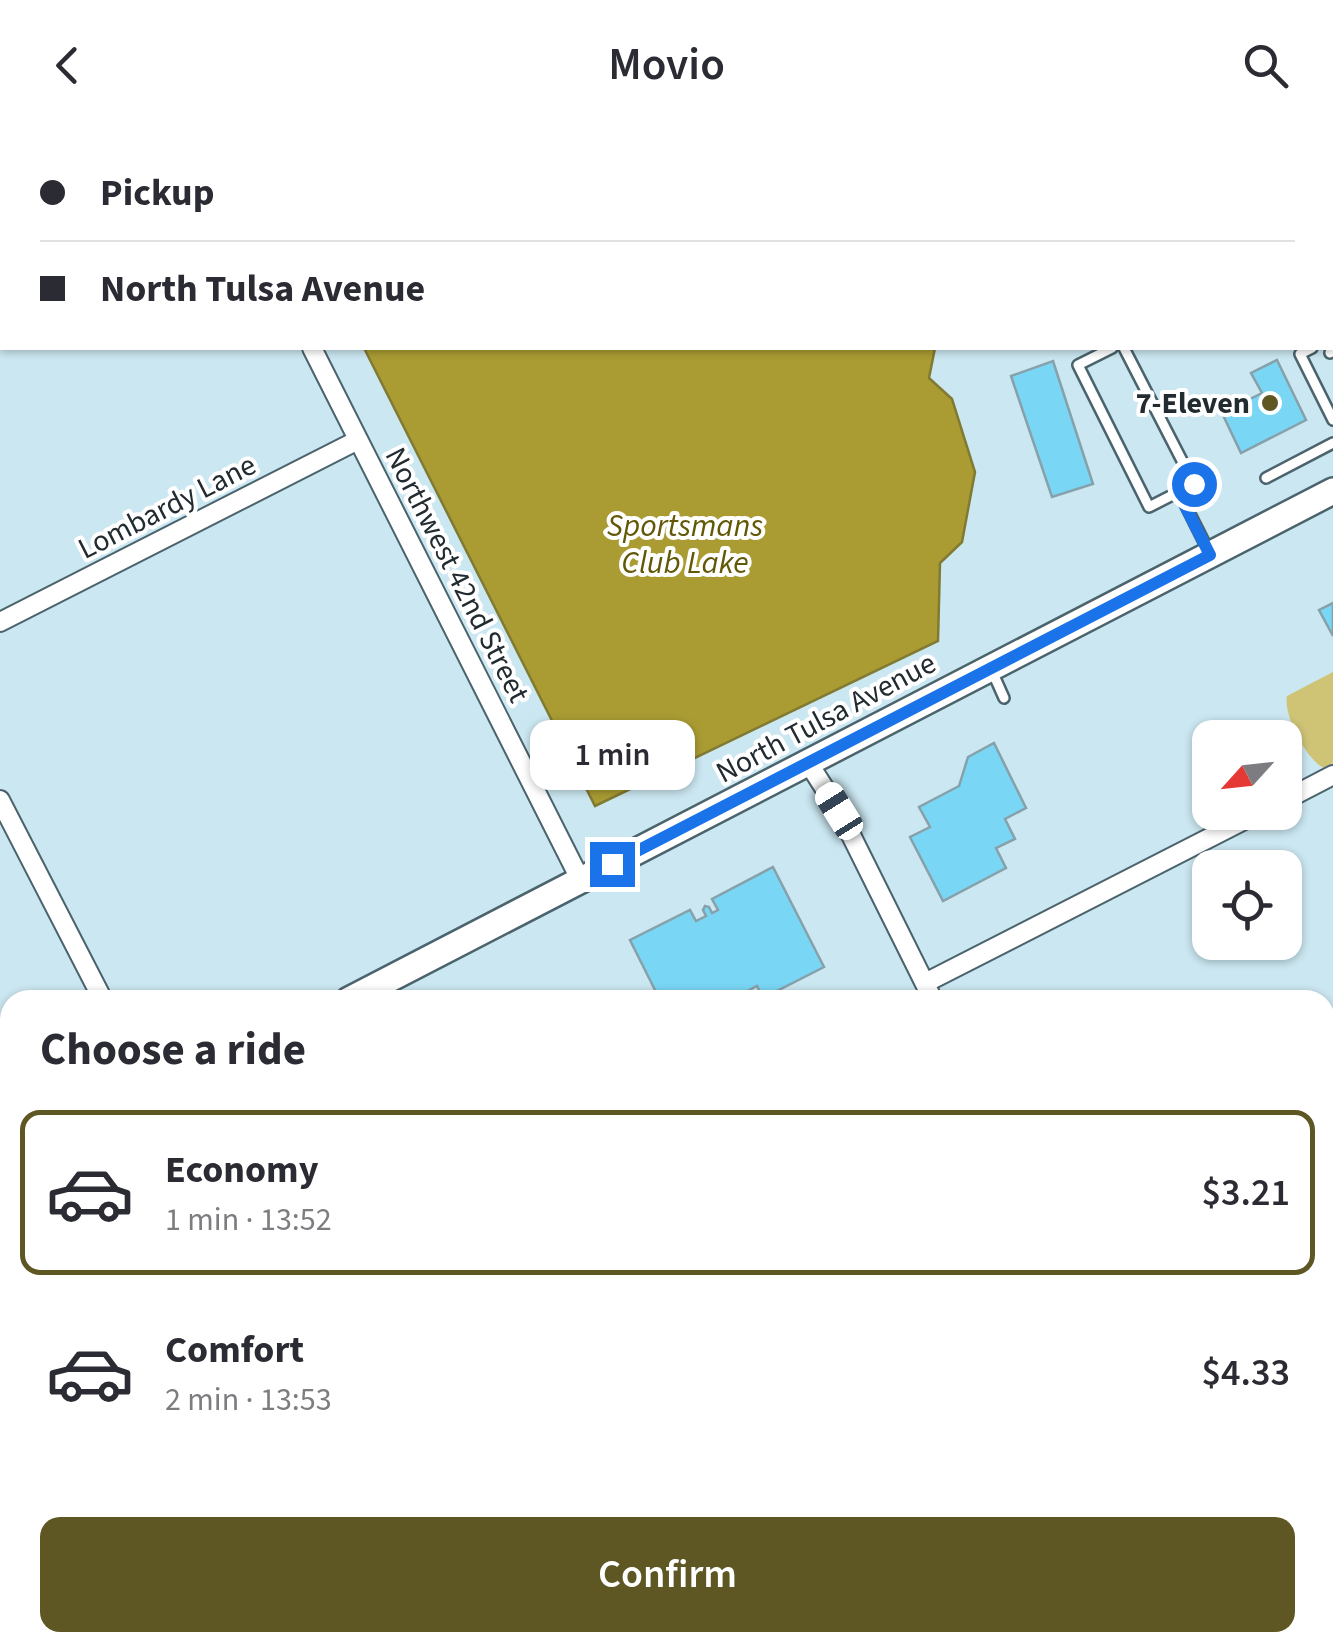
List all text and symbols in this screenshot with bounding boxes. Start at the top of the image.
text: Movio [608,33,725,97]
icon: back [40,38,95,93]
icon: search [1238,38,1293,93]
text: Pickup [100,166,214,220]
text: North Tulsa Avenue [100,262,425,316]
place label: 7-Eleven [1136,382,1250,425]
marker: 7-Eleven [1259,392,1281,414]
street label: Northwest 42nd Street [374,440,540,710]
street label: Lombardy Lane [71,444,263,570]
route start [1172,462,1217,507]
water label: Sportsmans Club Lake [607,503,763,586]
street label: North Tulsa Avenue [708,642,944,794]
callout: 1 min [530,719,694,789]
north arrow [1192,720,1302,830]
map controls [1192,720,1302,960]
text: 1 min [574,732,651,778]
car [810,778,868,844]
route end [590,842,635,887]
button: locate [1192,850,1302,960]
text: Choose a ride [40,1018,306,1082]
text: Economy [165,1143,318,1197]
icon: car [45,1148,135,1238]
text: $3.21 [1202,1166,1290,1220]
text: 1 min · 13:52 [165,1197,332,1243]
text: Comfort [165,1323,304,1377]
icon: car [45,1328,135,1418]
text: $4.33 [1202,1346,1290,1400]
text: 2 min · 13:53 [165,1377,332,1423]
button: Confirm [40,1517,1295,1632]

